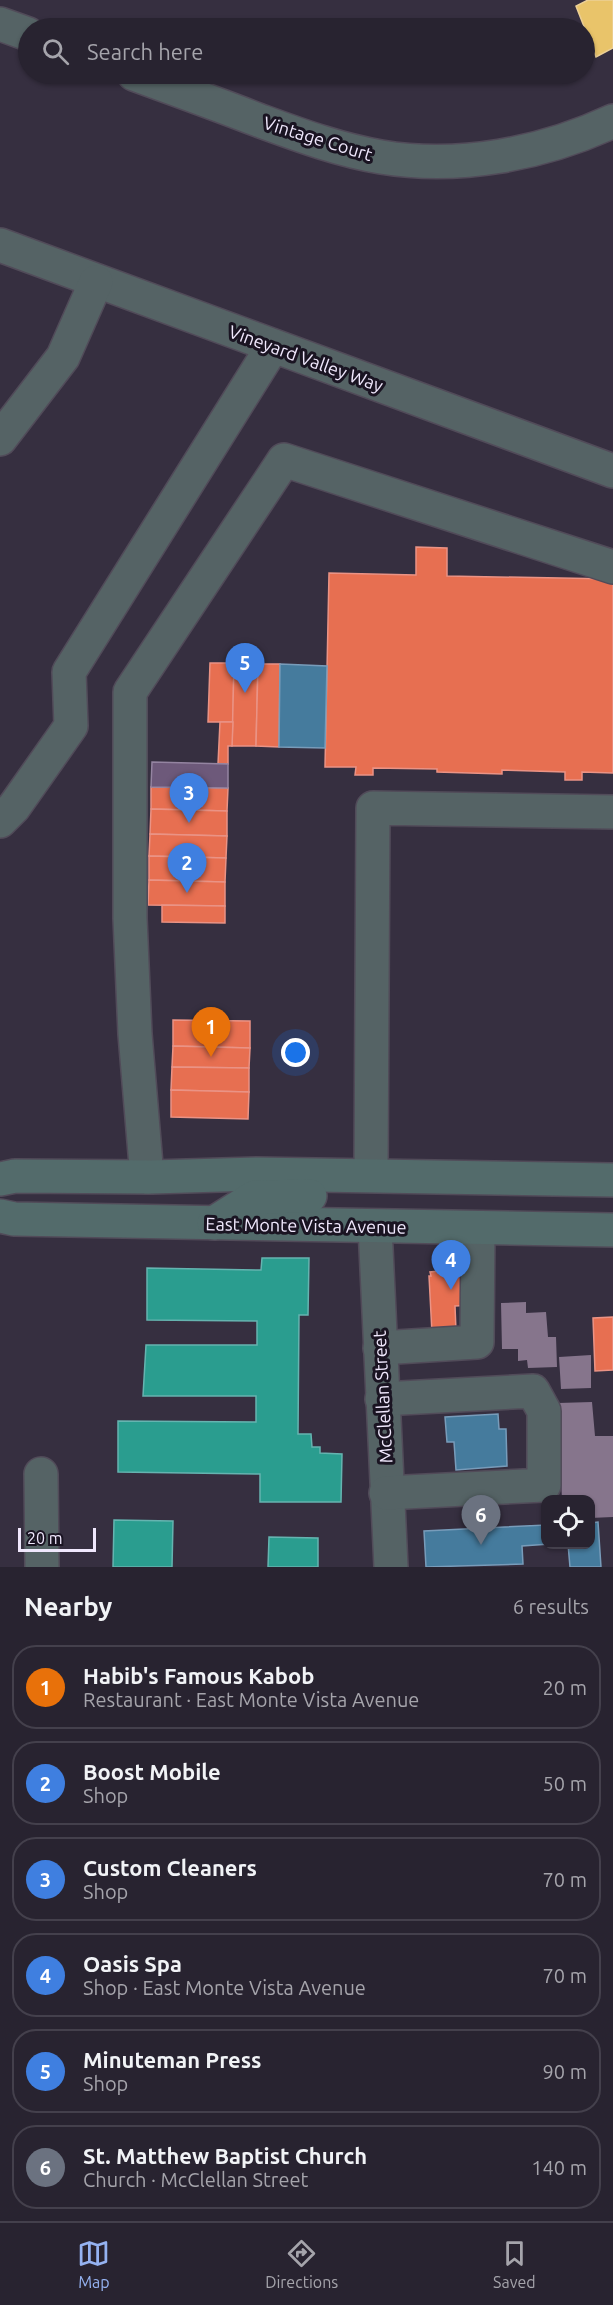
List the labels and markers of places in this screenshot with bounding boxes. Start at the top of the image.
pin: 5 [226,644,264,693]
pin: 3 [170,774,208,823]
pin: 2 [168,844,207,893]
pin: 1 [192,1008,230,1057]
pin: 4 [432,1240,470,1290]
pin: 6 [462,1496,500,1545]

